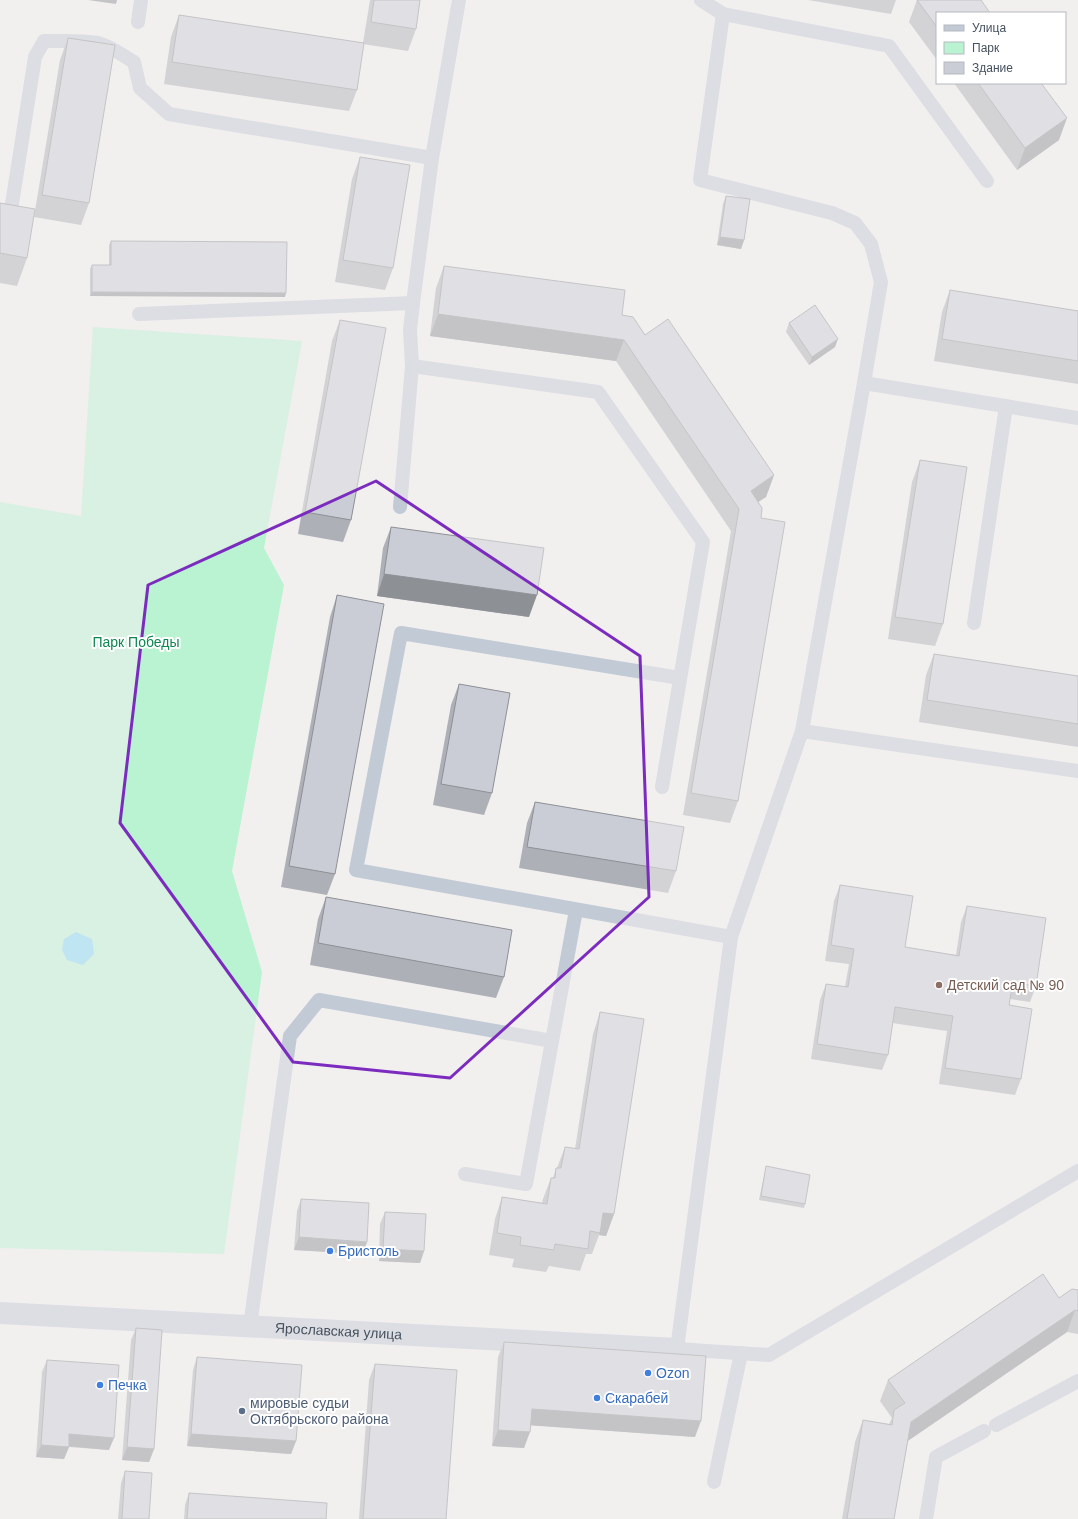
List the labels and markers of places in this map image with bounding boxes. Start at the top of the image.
place label: Детский сад № 90 [947,977,1064,993]
marker: Детский сад № 90 [934,980,944,990]
place label: Бристоль [338,1243,399,1259]
marker: Бристоль [325,1246,335,1256]
place label: Ozon [656,1365,689,1381]
marker: Ozon [643,1368,653,1378]
place label: Печка [108,1377,147,1393]
marker: Печка [95,1380,105,1390]
place label: Скарабей [605,1390,668,1406]
marker: Скарабей [592,1393,602,1403]
place label: мировые судьи Октябрьского района [250,1395,389,1427]
marker: мировые судьи Октябрьского района [237,1406,247,1416]

